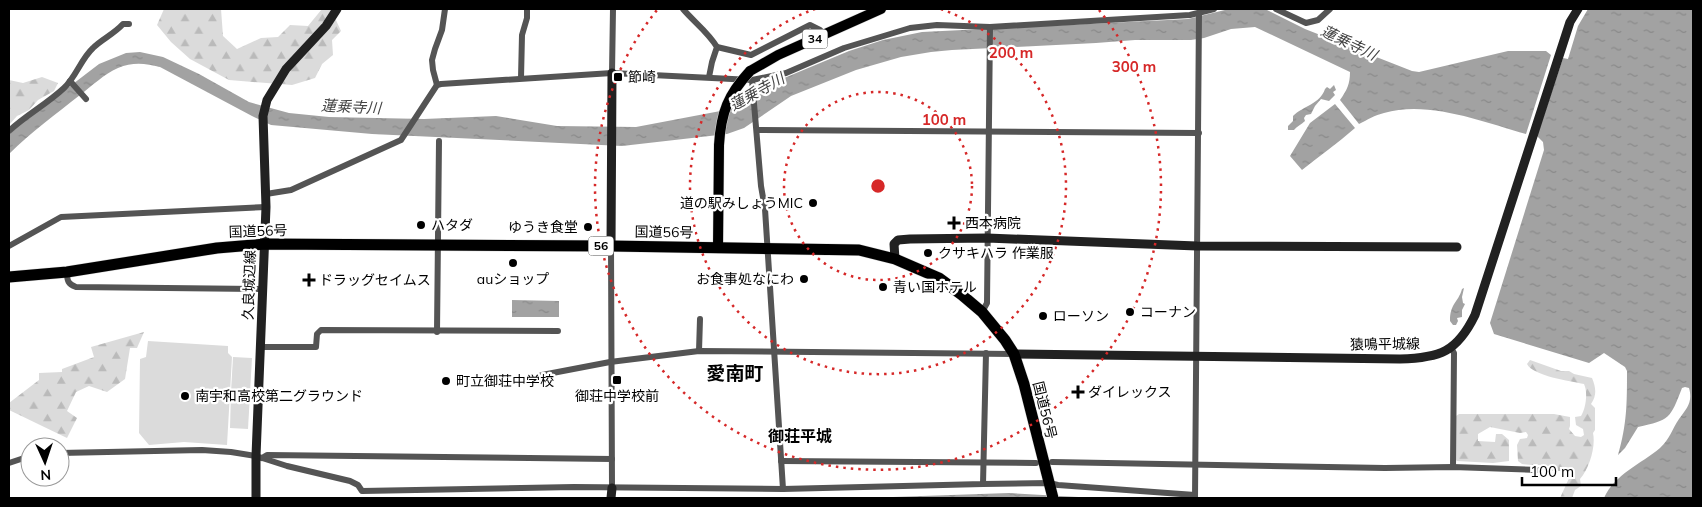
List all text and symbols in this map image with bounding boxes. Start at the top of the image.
water label: 蓮乗寺川 [1318,21,1382,65]
road number: 34 [802,30,828,48]
text: 200 m [989,43,1033,62]
text: 300 m [1112,57,1156,76]
place label: 節崎 [628,68,656,86]
water label: 蓮乗寺川 [726,68,789,114]
marker: 節崎 [612,71,624,83]
water label: 蓮乗寺川 [321,95,383,118]
text: 100 m [922,110,966,129]
centre of rings [869,177,887,195]
place label: 道の駅みしょうMIC [680,194,803,212]
marker: 道の駅みしょうMIC [807,197,819,209]
place label: 西本病院 [965,214,1021,232]
place label: ハタダ [431,216,473,234]
marker: 西本病院 [947,216,961,230]
place label: ゆうき食堂 [508,218,578,236]
marker: ハタダ [415,219,427,231]
street label: 国道56号 [228,221,288,241]
marker: ゆうき食堂 [582,221,594,233]
street label: 国道56号 [634,222,694,242]
road number: 56 [588,237,614,256]
place label: クサキハラ 作業服 [938,244,1054,262]
marker: クサキハラ 作業服 [922,247,934,259]
street label: 久良城辺線 [239,250,259,320]
marker: auショップ [507,257,519,269]
place label: auショップ [477,270,549,288]
place label: お食事処なにわ [696,270,794,288]
place label: ドラッグセイムス [319,271,431,289]
marker: お食事処なにわ [798,273,810,285]
marker: ドラッグセイムス [303,274,315,286]
place label: 青い国ホテル [893,278,977,296]
marker: 青い国ホテル [877,281,889,293]
place label: コーナン [1140,303,1196,321]
marker: コーナン [1124,306,1136,318]
place label: ローソン [1053,307,1109,325]
marker: ローソン [1037,310,1049,322]
street label: 猿鳴平城線 [1350,334,1420,354]
district label: 愛南町 [706,361,764,385]
place label: 町立御荘中学校 [456,372,554,390]
marker: 御荘中学校前 [611,374,623,386]
marker: 町立御荘中学校 [440,375,452,387]
street label: 国道56号 [1029,379,1061,441]
place label: ダイレックス [1088,383,1172,401]
marker: ダイレックス [1072,386,1084,398]
place label: 南宇和高校第二グラウンド [195,387,363,405]
place label: 御荘中学校前 [575,387,659,405]
marker: 南宇和高校第二グラウンド [179,390,191,402]
district label: 御荘平城 [768,426,832,446]
north arrow [20,437,70,487]
scale bar [1522,454,1616,486]
text: 100 m [1530,462,1574,481]
text: N [40,466,51,484]

